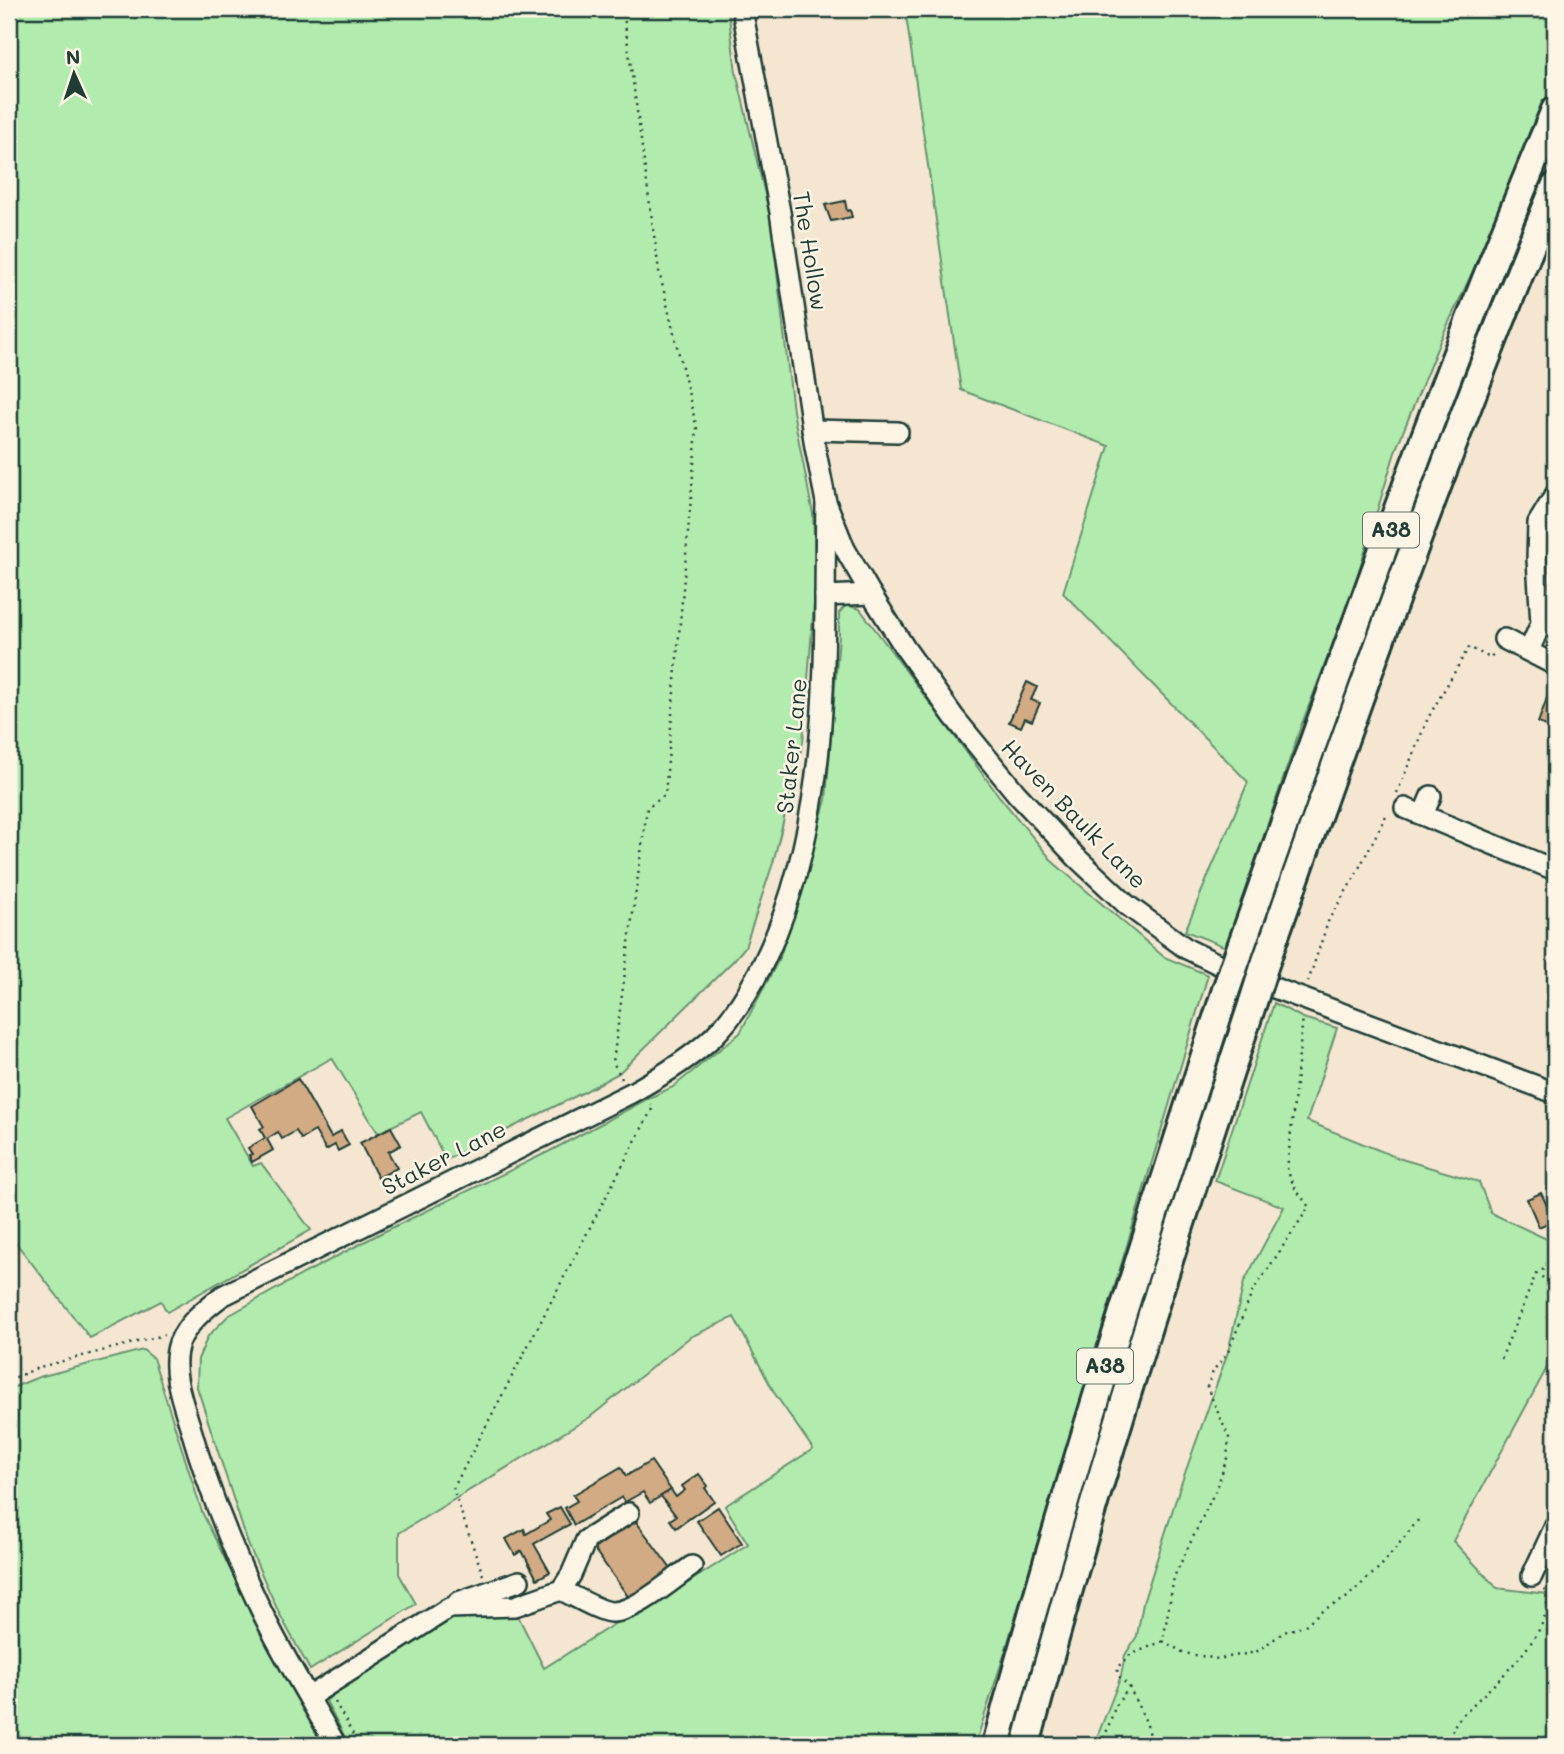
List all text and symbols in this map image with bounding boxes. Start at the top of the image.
north arrow [38,38,108,108]
text: N [65,44,81,69]
street label: The Hollow [787,189,835,313]
road number: A38 [1363,512,1419,548]
street label: Staker Lane [769,677,813,815]
street label: Haven Baulk Lane [995,732,1154,895]
street label: Staker Lane [376,1113,511,1201]
road number: A38 [1077,1348,1133,1384]

